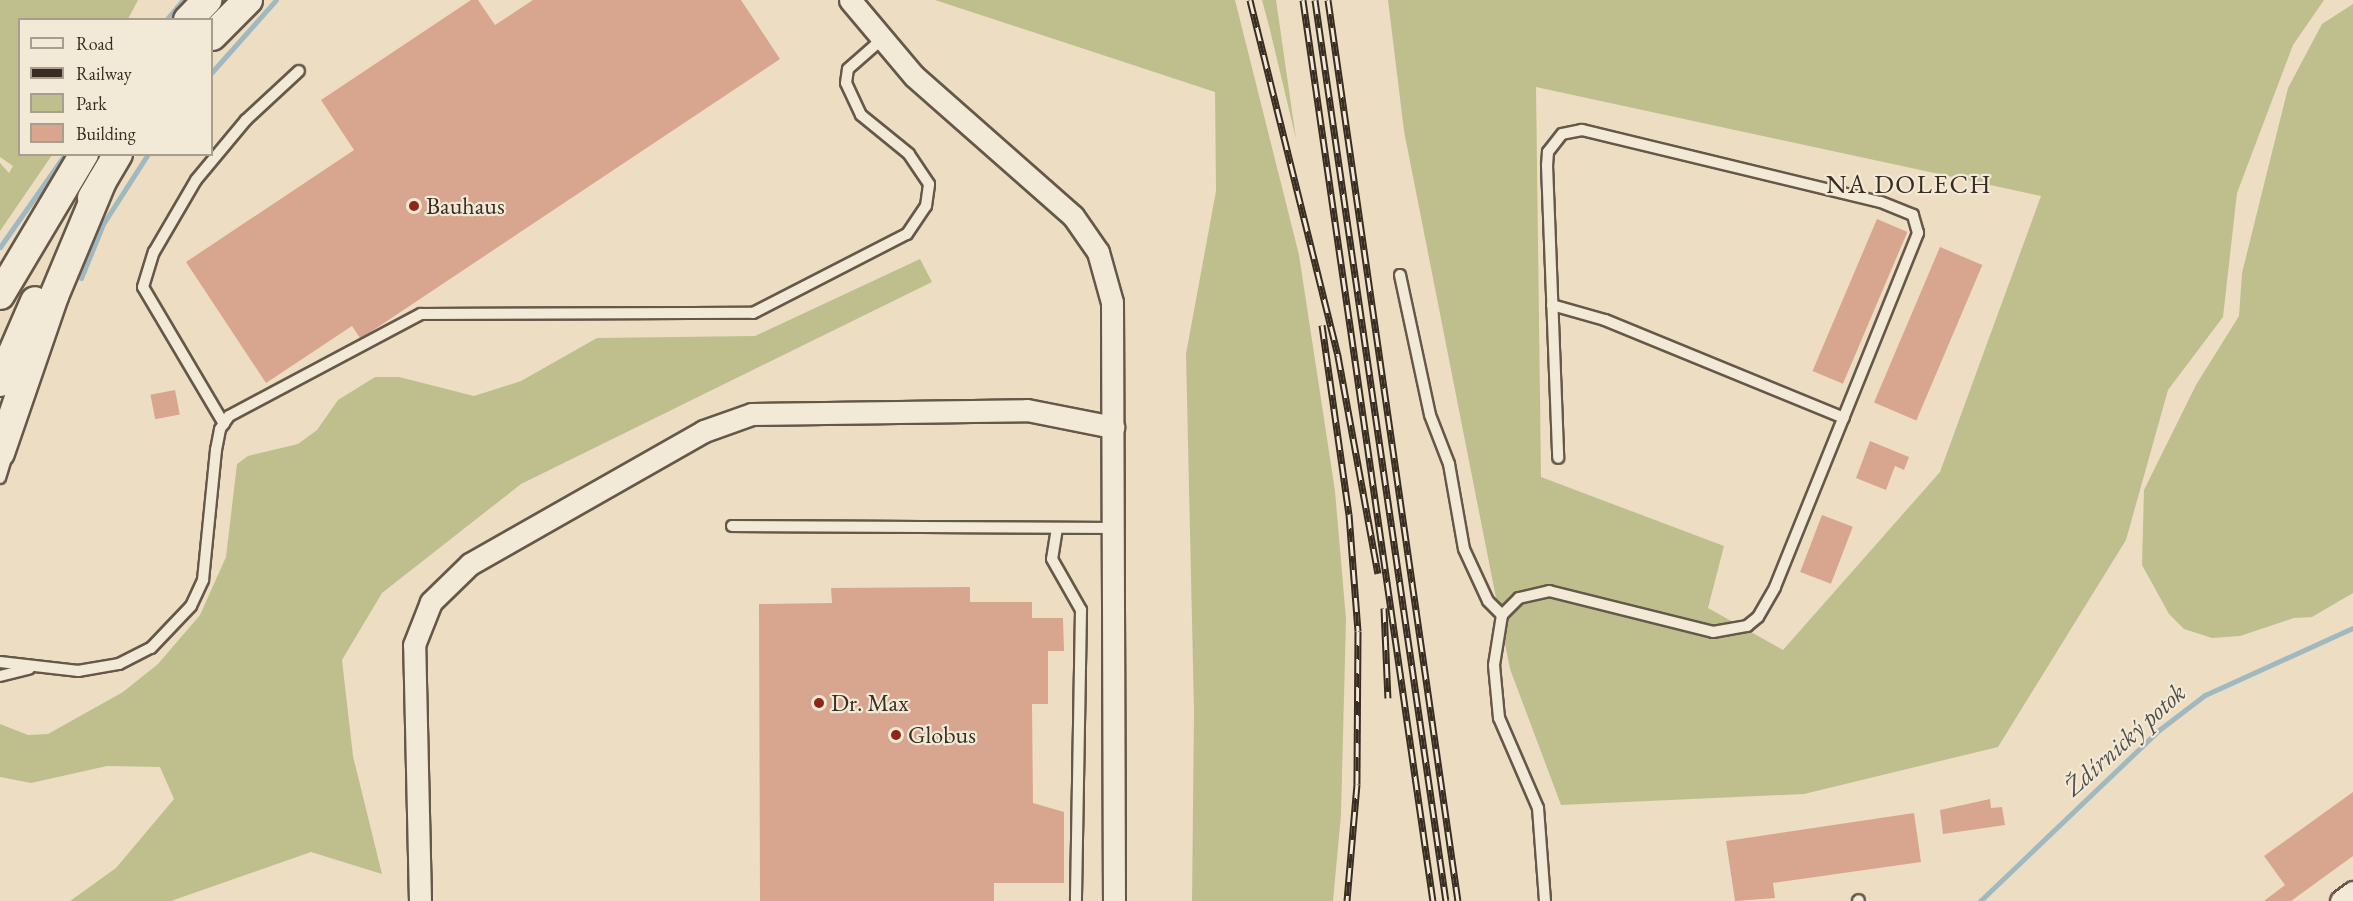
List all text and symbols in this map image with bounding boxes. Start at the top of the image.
legend [18,18,213,156]
text: Road [76,32,114,55]
text: Railway [76,62,132,85]
text: Park [76,92,107,115]
text: Building [76,122,136,145]
district label: NA DOLECH [1826,169,1992,201]
place label: Bauhaus [426,192,505,220]
marker: Bauhaus [407,199,421,213]
water label: Ždírnický potok [2058,677,2192,803]
place label: Dr. Max [831,689,908,717]
marker: Dr. Max [812,696,826,710]
place label: Globus [908,721,976,749]
marker: Globus [889,728,903,742]

